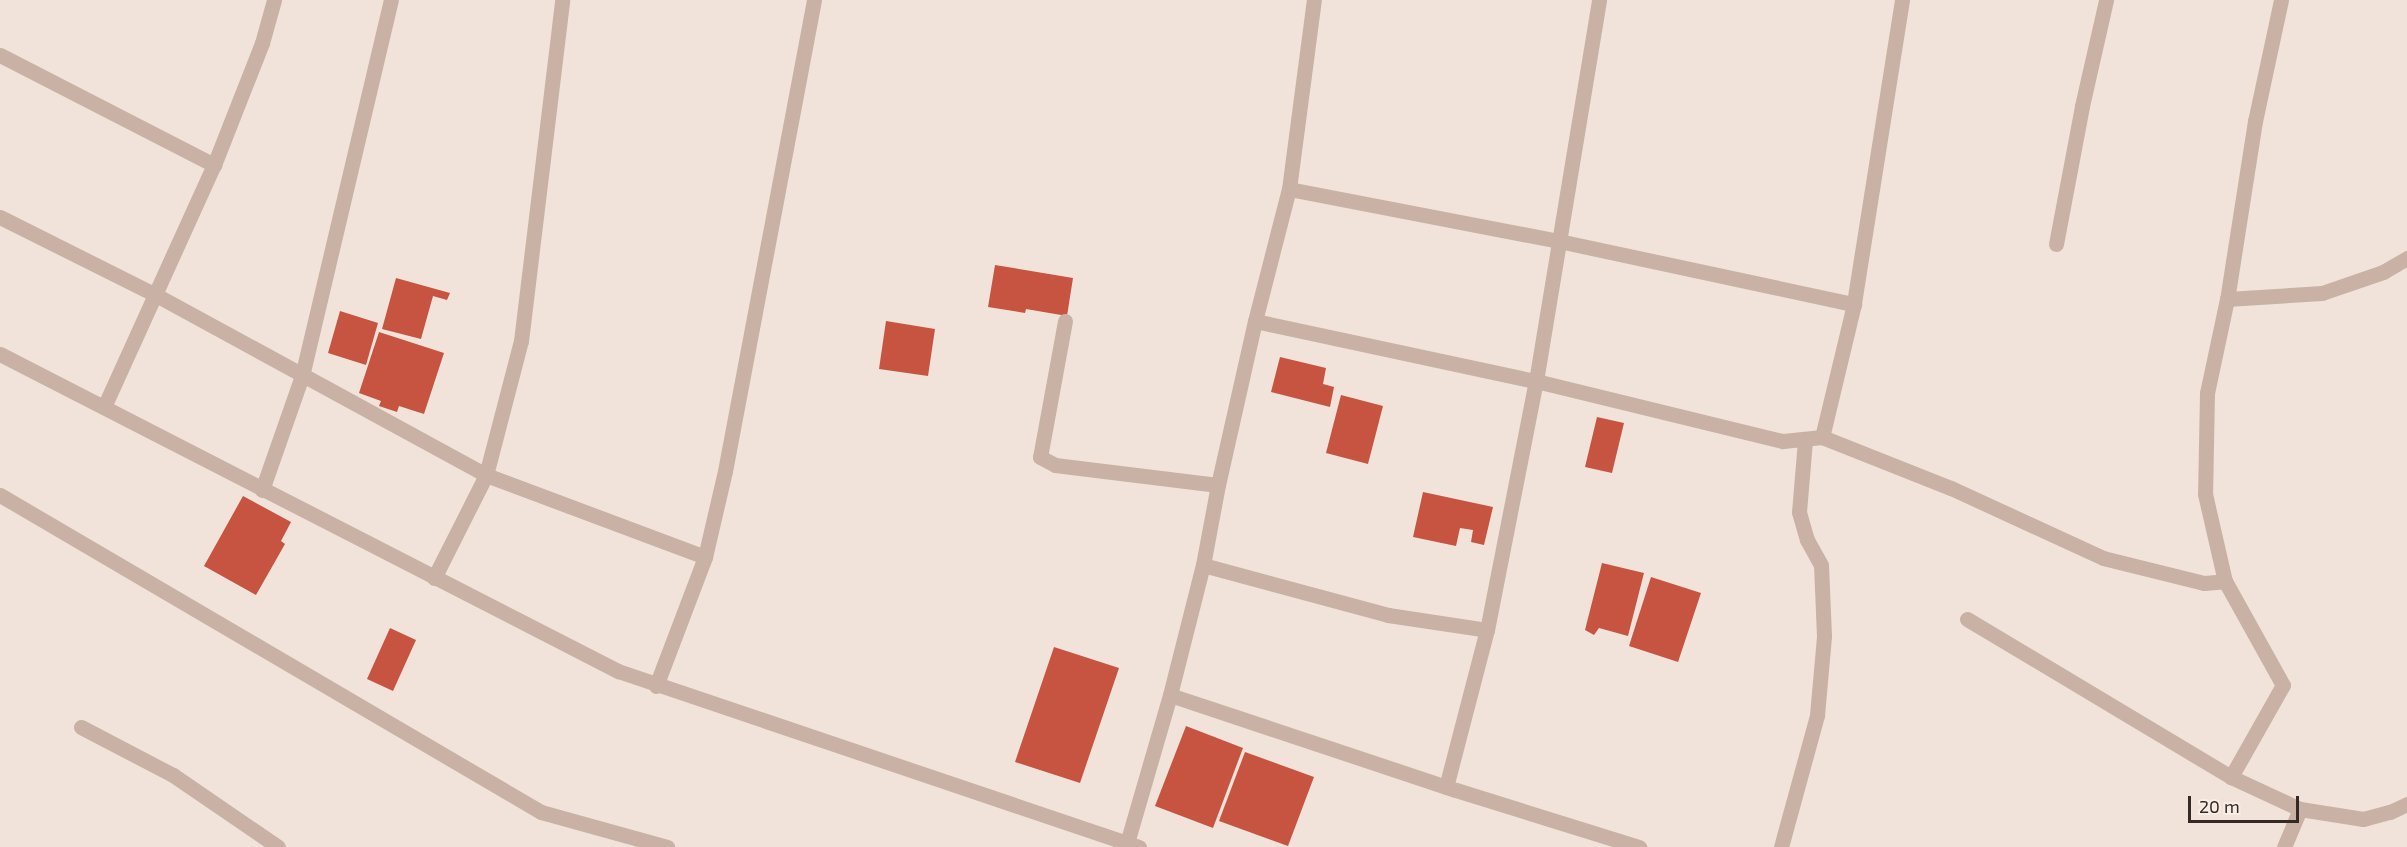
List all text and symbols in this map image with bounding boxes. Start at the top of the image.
scale bar [2191,784,2302,822]
text: 20 m [2199,795,2240,817]

